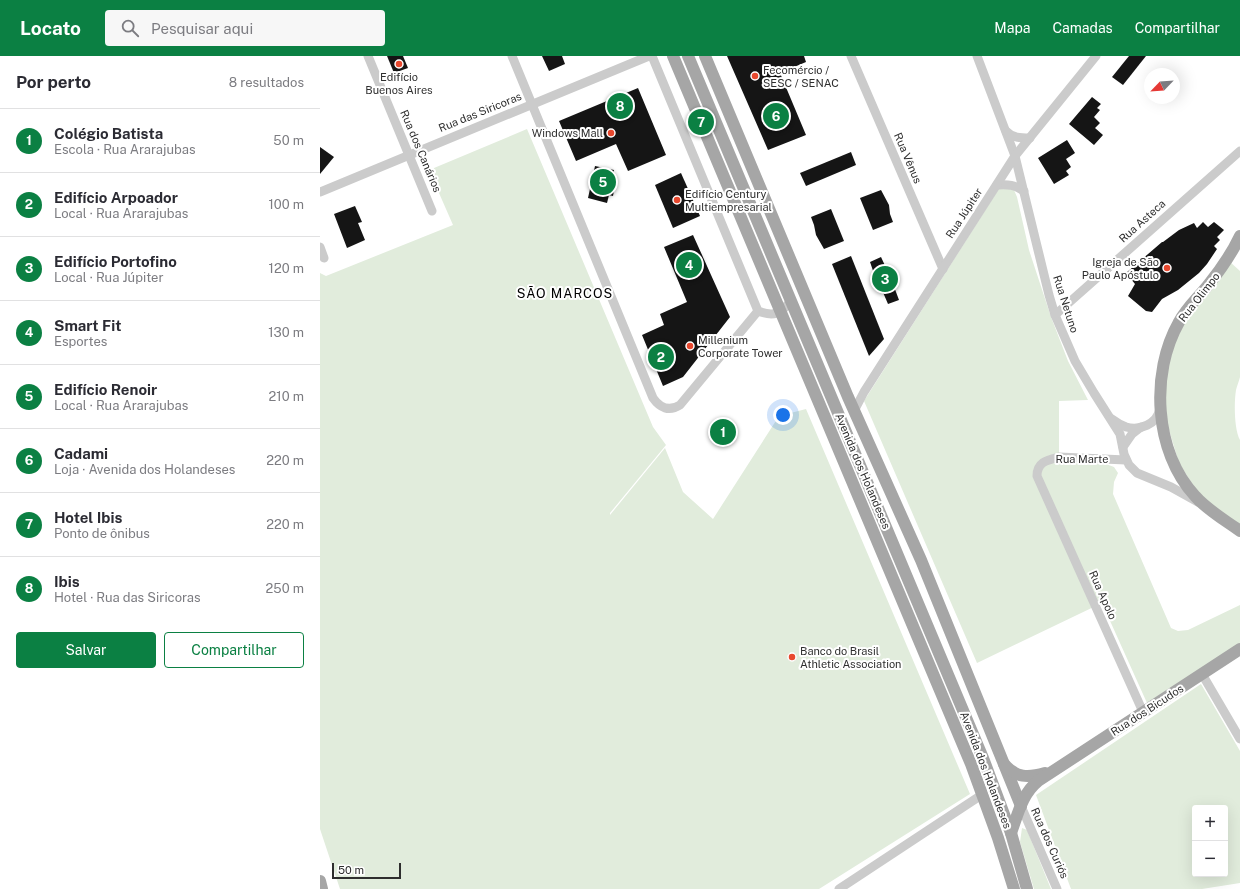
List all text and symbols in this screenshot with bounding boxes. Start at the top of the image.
search box [105,10,385,46]
text: Locato [20,17,81,39]
icon: search [119,17,141,39]
text: Pesquisar aqui [151,20,253,37]
text: Mapa [994,20,1030,36]
text: Camadas [1052,20,1113,36]
text: Compartilhar [1135,20,1220,36]
marker: Edifício Buenos Aires [394,59,404,69]
place label: Fecomércio / SESC / SENAC [763,64,839,89]
north arrow [1144,68,1180,104]
place label: Edifício Buenos Aires [365,71,433,96]
marker: Fecomércio / SESC / SENAC [750,71,760,81]
text: Por perto [16,72,91,92]
text: 8 resultados [229,75,304,90]
street label: Rua das Siricoras [437,90,524,134]
pin: 8 [607,91,633,121]
pin: 6 [763,101,789,131]
pin: 7 [688,107,714,137]
street label: Rua dos Canários [398,108,444,194]
text: Colégio Batista [54,125,163,142]
place label: Windows Mall [532,127,603,139]
marker: Windows Mall [606,128,616,138]
street label: Rua Vênus [892,131,924,185]
text: 1 [26,133,32,148]
text: 50 m [273,133,304,148]
text: Escola · Rua Ararajubas [54,142,195,157]
pin: 5 [590,167,616,197]
street label: Rua Júpiter [943,186,985,240]
place label: Edifício Century Multiempresarial [685,188,772,213]
text: Edifício Arpoador [54,189,178,206]
marker: Edifício Century Multiempresarial [672,195,682,205]
text: 2 [25,197,33,212]
text: 100 m [268,197,304,212]
street label: Rua Asteca [1116,197,1168,245]
text: Local · Rua Ararajubas [54,206,188,221]
pin: 4 [676,250,702,280]
text: Edifício Portofino [54,253,177,270]
place label: Igreja de São Paulo Apóstulo [1082,256,1159,281]
text: 3 [25,261,33,276]
text: 120 m [269,261,304,276]
marker: Igreja de São Paulo Apóstulo [1162,263,1172,273]
pin: 3 [872,264,898,294]
text: Local · Rua Júpiter [54,270,163,285]
street label: Rua Olimpo [1176,270,1222,324]
street label: Rua Netuno [1051,274,1081,334]
district label: SÃO MARCOS [517,286,613,301]
text: Smart Fit [54,317,121,334]
text: 4 [25,325,33,340]
text: 130 m [268,325,304,340]
text: Esportes [54,334,107,349]
place label: Millenium Corporate Tower [698,334,783,359]
marker: Millenium Corporate Tower [685,341,695,351]
pin: 2 [648,342,674,372]
text: Edifício Renoir [54,381,157,398]
text: 5 [25,389,33,404]
text: 210 m [269,389,304,404]
text: Local · Rua Ararajubas [54,398,188,413]
your location [773,405,793,425]
street label: Avenida dos Holandeses [833,411,893,531]
pin: 1 [710,417,736,447]
text: Cadami [54,445,108,462]
text: 6 [25,453,33,468]
text: 220 m [266,453,304,468]
street label: Rua Marte [1056,453,1108,465]
text: Loja · Avenida dos Holandeses [54,462,235,477]
text: Hotel Ibis [54,509,122,526]
text: 7 [25,517,33,532]
text: 220 m [266,517,304,532]
text: Ponto de ônibus [54,526,150,541]
street label: Rua Apolo [1087,569,1119,621]
text: Ibis [54,573,80,590]
text: 8 [25,581,33,596]
text: 250 m [266,581,304,596]
text: Hotel · Rua das Siricoras [54,590,201,605]
button: Salvar [16,632,156,668]
button: Compartilhar [164,632,304,668]
place label: Banco do Brasil Athletic Association [800,645,901,670]
marker: Banco do Brasil Athletic Association [787,652,797,662]
street label: Rua dos Bicudos [1108,682,1186,738]
street label: Avenida dos Holandeses [958,710,1014,831]
map controls [1192,805,1228,877]
button: + [1192,805,1228,841]
street label: Rua dos Curiós [1029,806,1071,881]
button: − [1192,841,1228,877]
scale bar [332,861,401,880]
text: 50 m [338,864,364,876]

